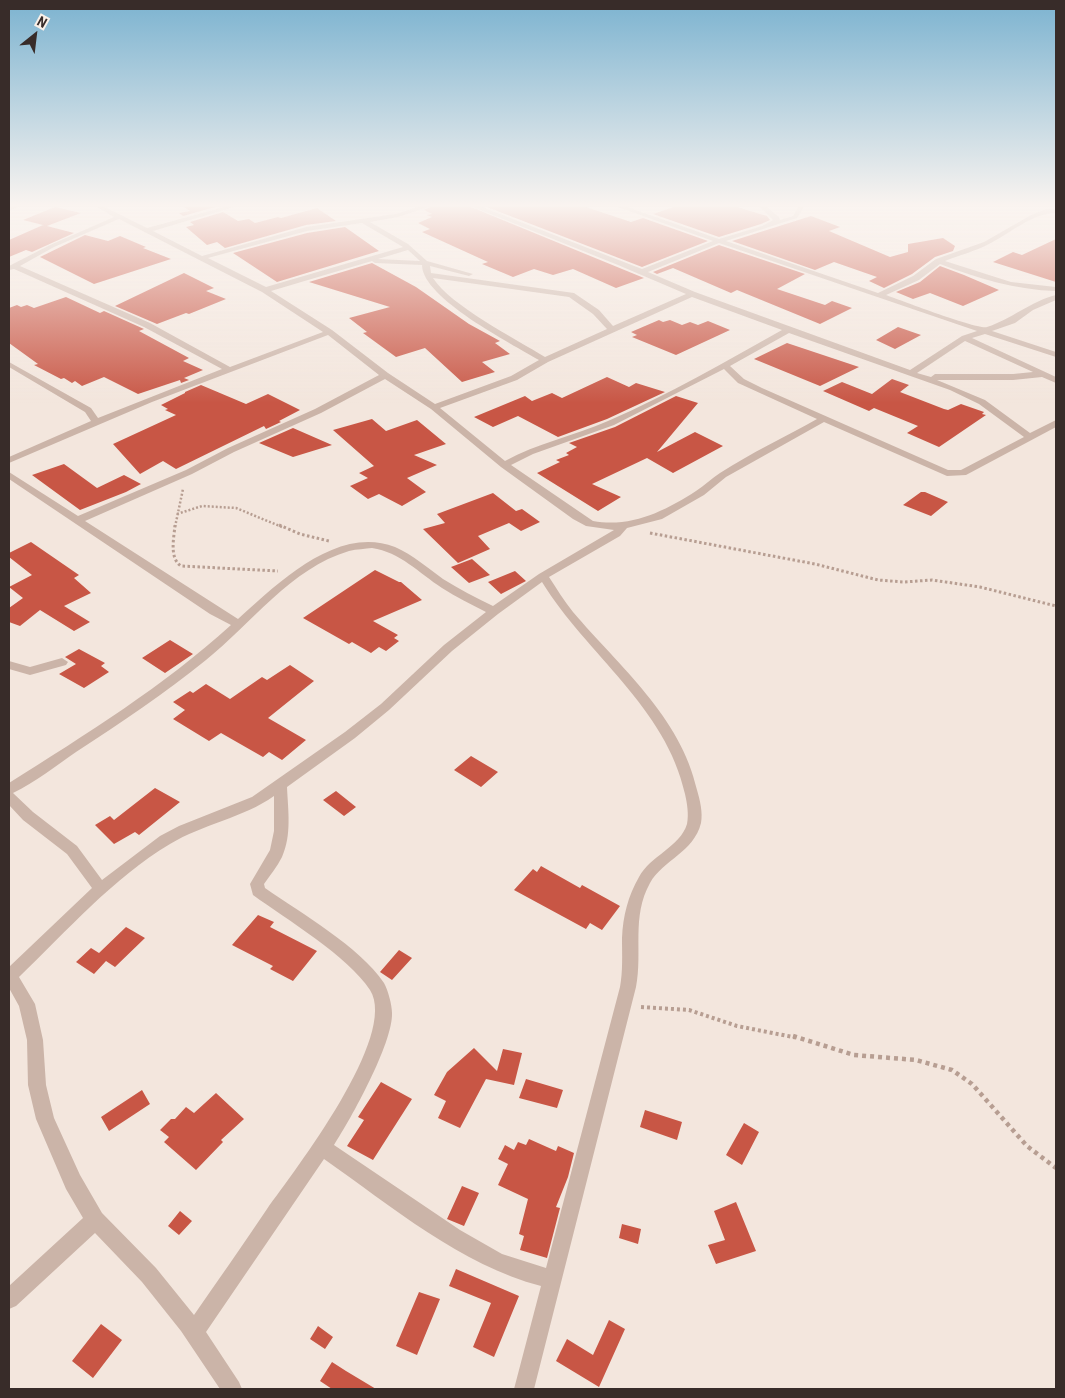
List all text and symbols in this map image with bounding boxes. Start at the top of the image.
north arrow [10,10,60,60]
text: N [35,13,50,31]

